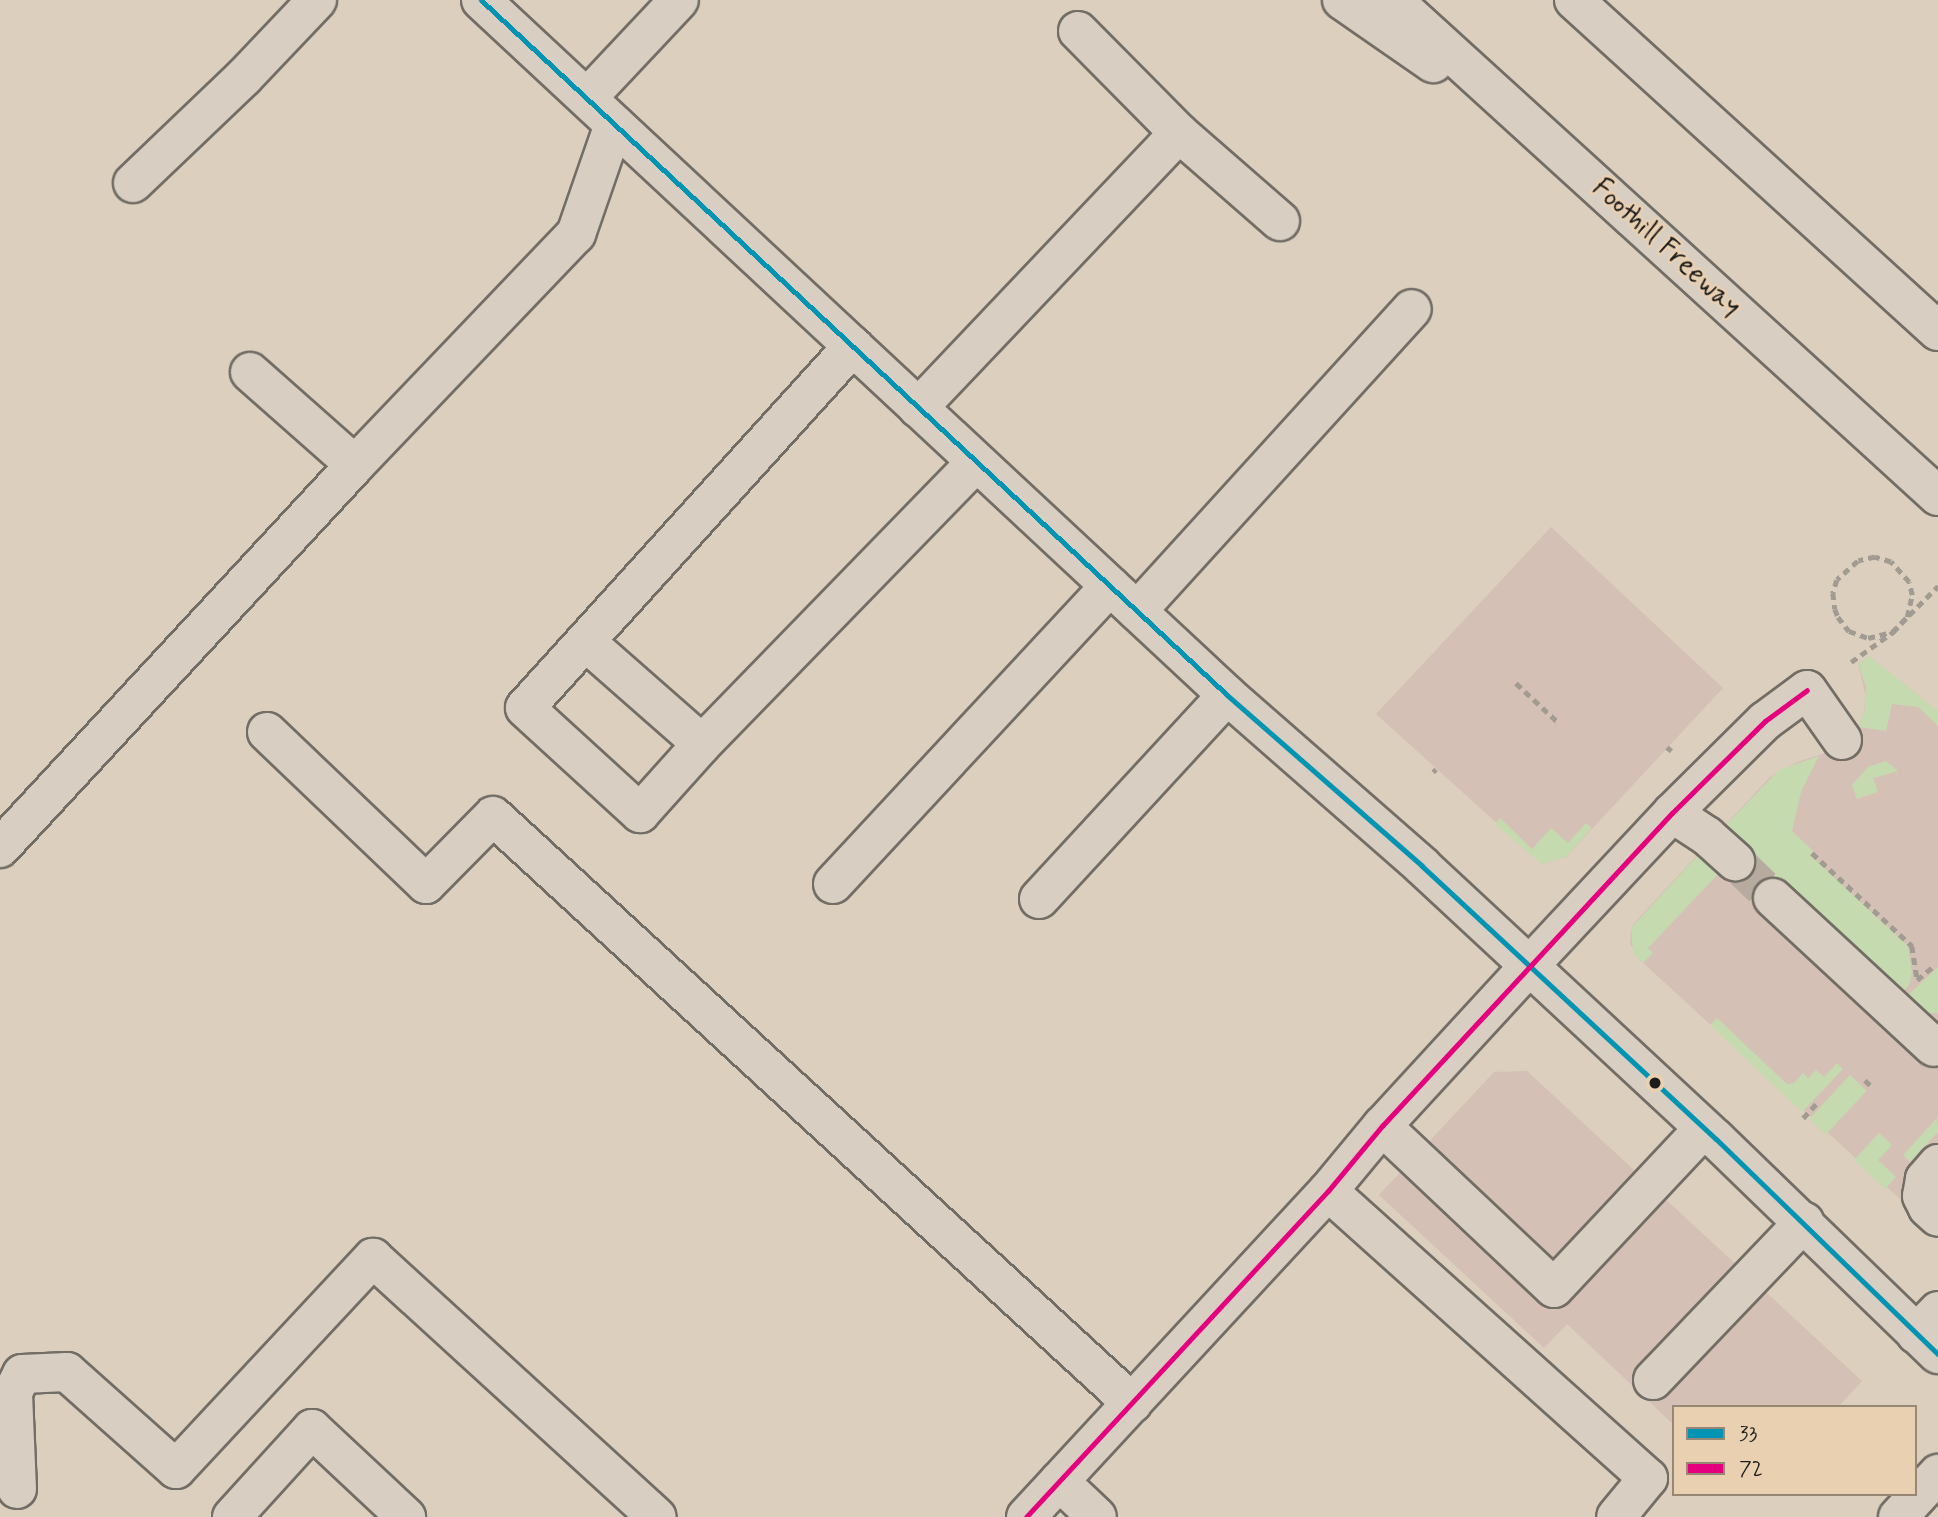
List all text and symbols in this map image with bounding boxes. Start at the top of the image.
street label: Foothill Freeway [1583,171,1749,325]
unlabelled marker [1648,1076,1662,1090]
legend [1672,1405,1917,1496]
text: 33 [1739,1420,1757,1448]
text: 72 [1739,1455,1763,1483]

